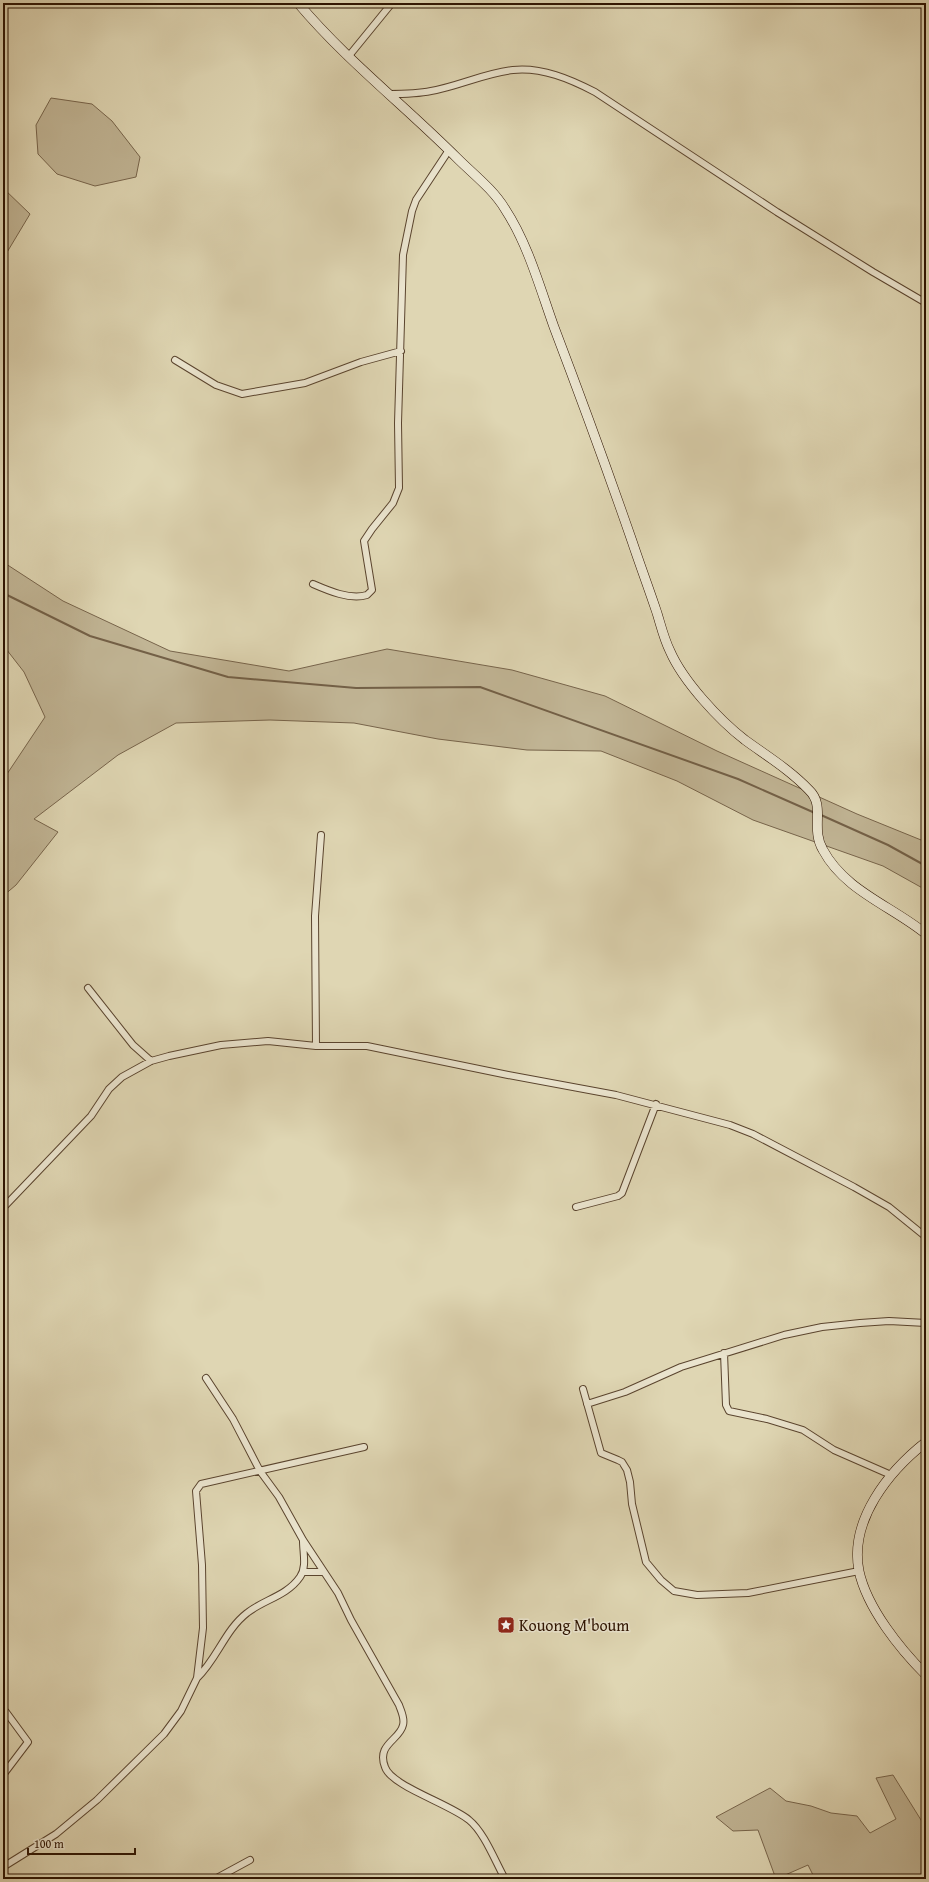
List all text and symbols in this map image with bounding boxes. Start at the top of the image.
place label: Kouong M'boum [519,1613,629,1637]
place icon: Kouong M'boum [496,1615,516,1635]
scale bar [28,1830,135,1856]
text: 100 m [34,1835,64,1852]

